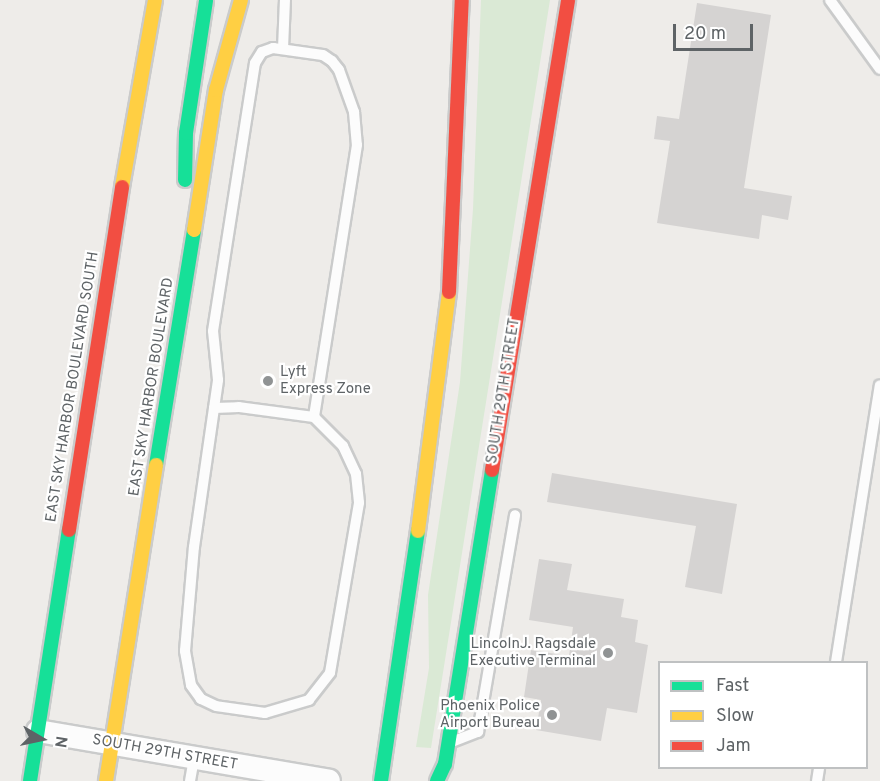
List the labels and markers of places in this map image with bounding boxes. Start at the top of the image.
place label: Lyft Express Zone [280,363,371,398]
marker: Lyft Express Zone [261,374,275,388]
place label: LincolnJ. Ragsdale Executive Terminal [469,635,596,670]
marker: LincolnJ. Ragsdale Executive Terminal [601,646,615,660]
place label: Phoenix Police Airport Bureau [440,697,540,732]
marker: Phoenix Police Airport Bureau [545,708,559,722]

